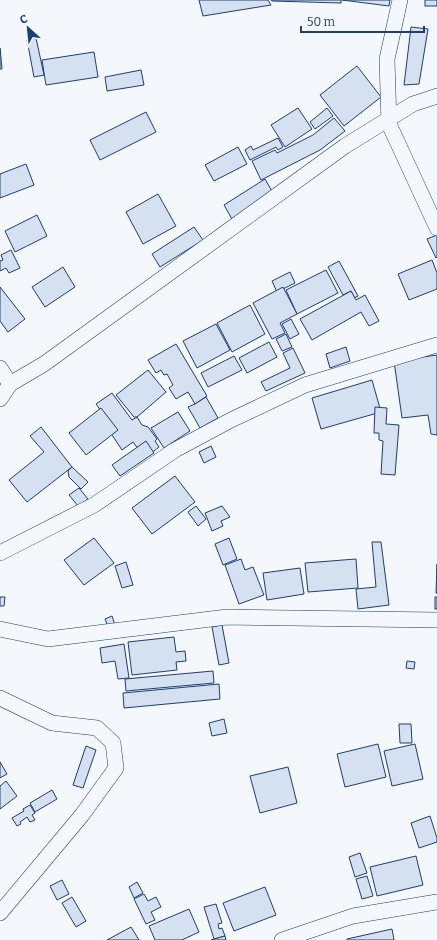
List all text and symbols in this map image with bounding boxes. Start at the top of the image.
north arrow [8,8,48,48]
scale bar [301,8,424,34]
text: С [18,12,30,27]
text: 50 m [307,15,336,29]

